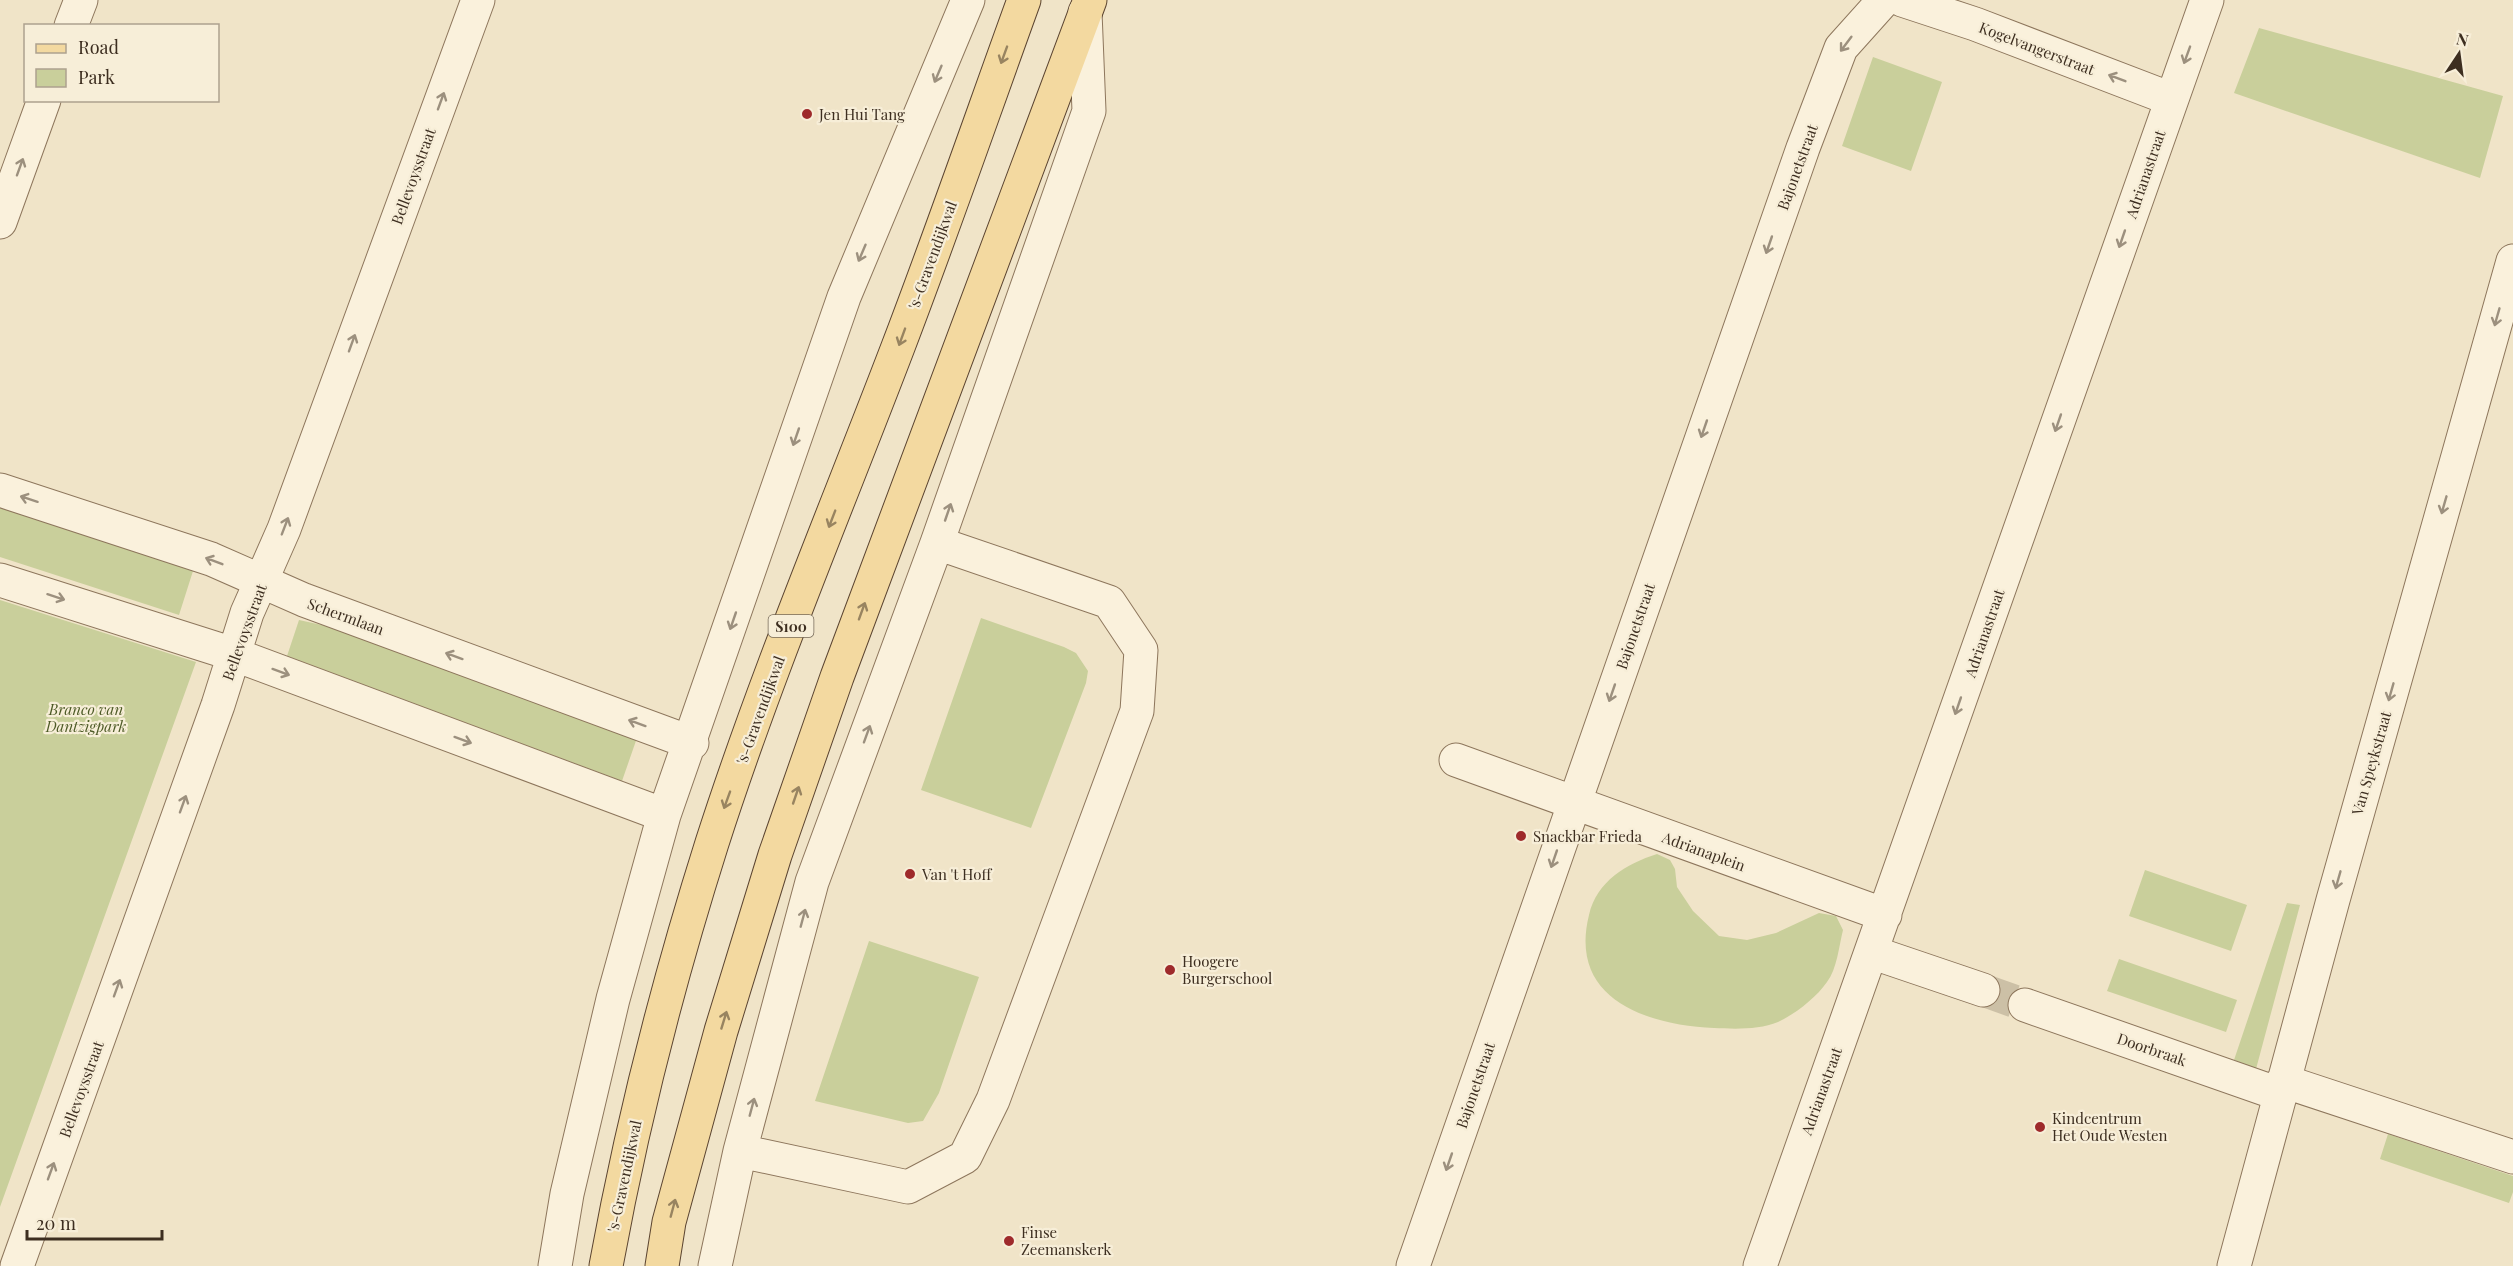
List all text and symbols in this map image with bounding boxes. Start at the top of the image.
street label: Kogelvangerstraat [1976,17,2098,79]
legend [24,24,219,102]
north arrow [2429,24,2489,84]
text: N [2454,27,2471,51]
text: Road [78,35,119,59]
one-way arrow [1839,36,1852,52]
one-way arrow [998,45,1009,64]
one-way arrow [2181,45,2192,64]
one-way arrow [932,64,943,82]
text: Park [78,65,115,89]
one-way arrow [2108,72,2126,83]
one-way arrow [436,92,447,111]
place label: Jen Hui Tang [818,104,905,124]
marker: Jen Hui Tang [800,107,814,121]
street label: Bajonetstraat [1772,121,1822,213]
street label: Bellevoysstraat [386,124,440,227]
street label: Adrianastraat [2120,127,2170,222]
one-way arrow [15,158,26,177]
street label: 's-Gravendijkwal [903,198,961,312]
one-way arrow [2116,229,2127,248]
one-way arrow [1763,236,1774,255]
one-way arrow [856,244,867,262]
one-way arrow [2491,307,2502,326]
one-way arrow [896,327,907,346]
one-way arrow [348,334,359,353]
one-way arrow [2051,413,2062,432]
one-way arrow [1698,420,1709,438]
one-way arrow [790,427,801,446]
one-way arrow [20,493,39,504]
one-way arrow [2438,495,2449,514]
one-way arrow [944,503,955,522]
one-way arrow [826,509,837,528]
one-way arrow [280,517,291,536]
one-way arrow [205,554,224,565]
street label: Bellevoysstraat [217,580,271,683]
street label: Bajonetstraat [1611,580,1659,672]
street label: Adrianastraat [1959,586,2009,681]
one-way arrow [46,593,65,604]
street label: Schermlaan [305,593,387,639]
one-way arrow [857,602,868,621]
one-way arrow [727,611,738,630]
road number: S100 [768,615,814,637]
one-way arrow [445,649,464,660]
street label: 's-Gravendijkwal [731,653,789,767]
one-way arrow [271,667,289,678]
one-way arrow [1605,683,1616,702]
one-way arrow [2385,683,2396,702]
one-way arrow [1952,696,1963,715]
park label: Branco van Dantzigpark [45,699,127,736]
street label: Van Speykstraat [2346,708,2396,818]
one-way arrow [628,716,647,727]
one-way arrow [862,726,873,744]
one-way arrow [453,735,472,746]
one-way arrow [791,786,802,804]
one-way arrow [721,790,732,809]
one-way arrow [178,795,189,814]
place label: Snackbar Frieda [1533,826,1643,846]
street label: Adrianaplein [1659,826,1748,875]
marker: Snackbar Frieda [1514,829,1528,843]
one-way arrow [1547,849,1558,868]
place label: Van 't Hoff [921,864,992,884]
marker: Van 't Hoff [903,867,917,881]
one-way arrow [2332,870,2343,889]
one-way arrow [797,909,809,928]
place label: Hoogere Burgerschool [1182,951,1272,988]
marker: Hoogere Burgerschool [1163,963,1177,977]
one-way arrow [113,979,124,998]
one-way arrow [719,1011,730,1030]
street label: Doorbraak [2115,1028,2190,1070]
street label: Bellevoysstraat [54,1037,108,1140]
street label: Bajonetstraat [1451,1039,1499,1131]
street label: Adrianastraat [1796,1044,1846,1139]
one-way arrow [747,1098,758,1117]
place label: Kindcentrum Het Oude Westen [2052,1108,2168,1145]
street label: 's-Gravendijkwal [602,1118,646,1234]
marker: Kindcentrum Het Oude Westen [2033,1120,2047,1134]
one-way arrow [1442,1152,1453,1171]
one-way arrow [47,1163,58,1181]
one-way arrow [667,1199,679,1218]
scale bar [27,1203,162,1241]
text: 20 m [36,1211,76,1235]
place label: Finse Zeemanskerk [1021,1222,1112,1259]
marker: Finse Zeemanskerk [1002,1234,1016,1248]

